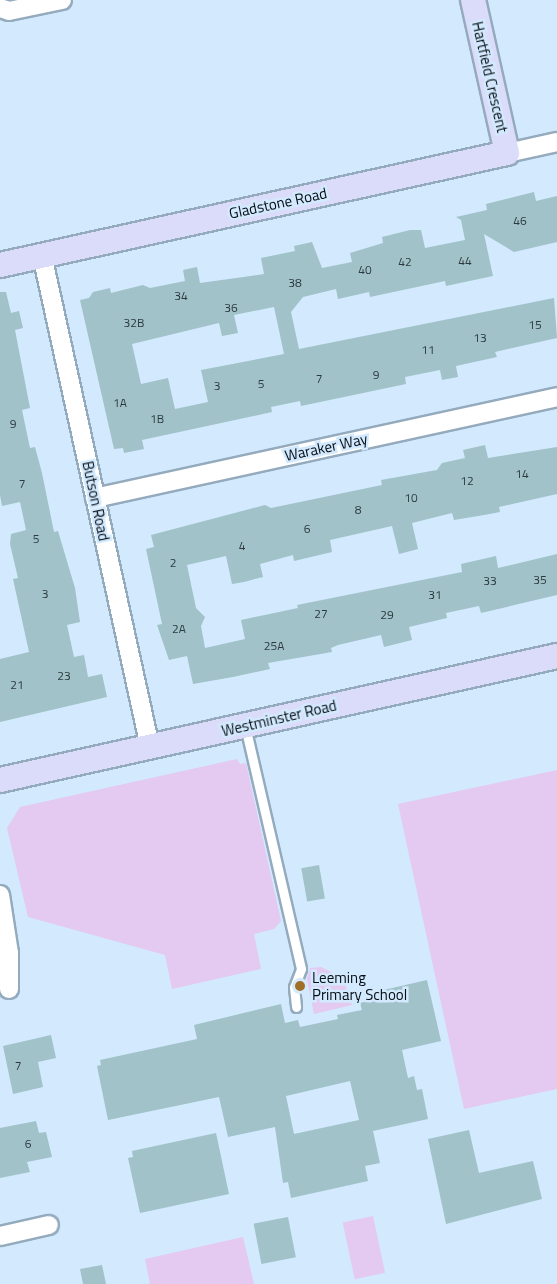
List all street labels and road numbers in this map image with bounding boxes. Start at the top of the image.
street label: Hartfield Crescent [468,20,512,134]
street label: Gladstone Road [227,184,329,222]
street label: Waraker Way [283,429,369,465]
street label: Butson Road [79,459,113,543]
street label: Westminster Road [220,696,338,740]

